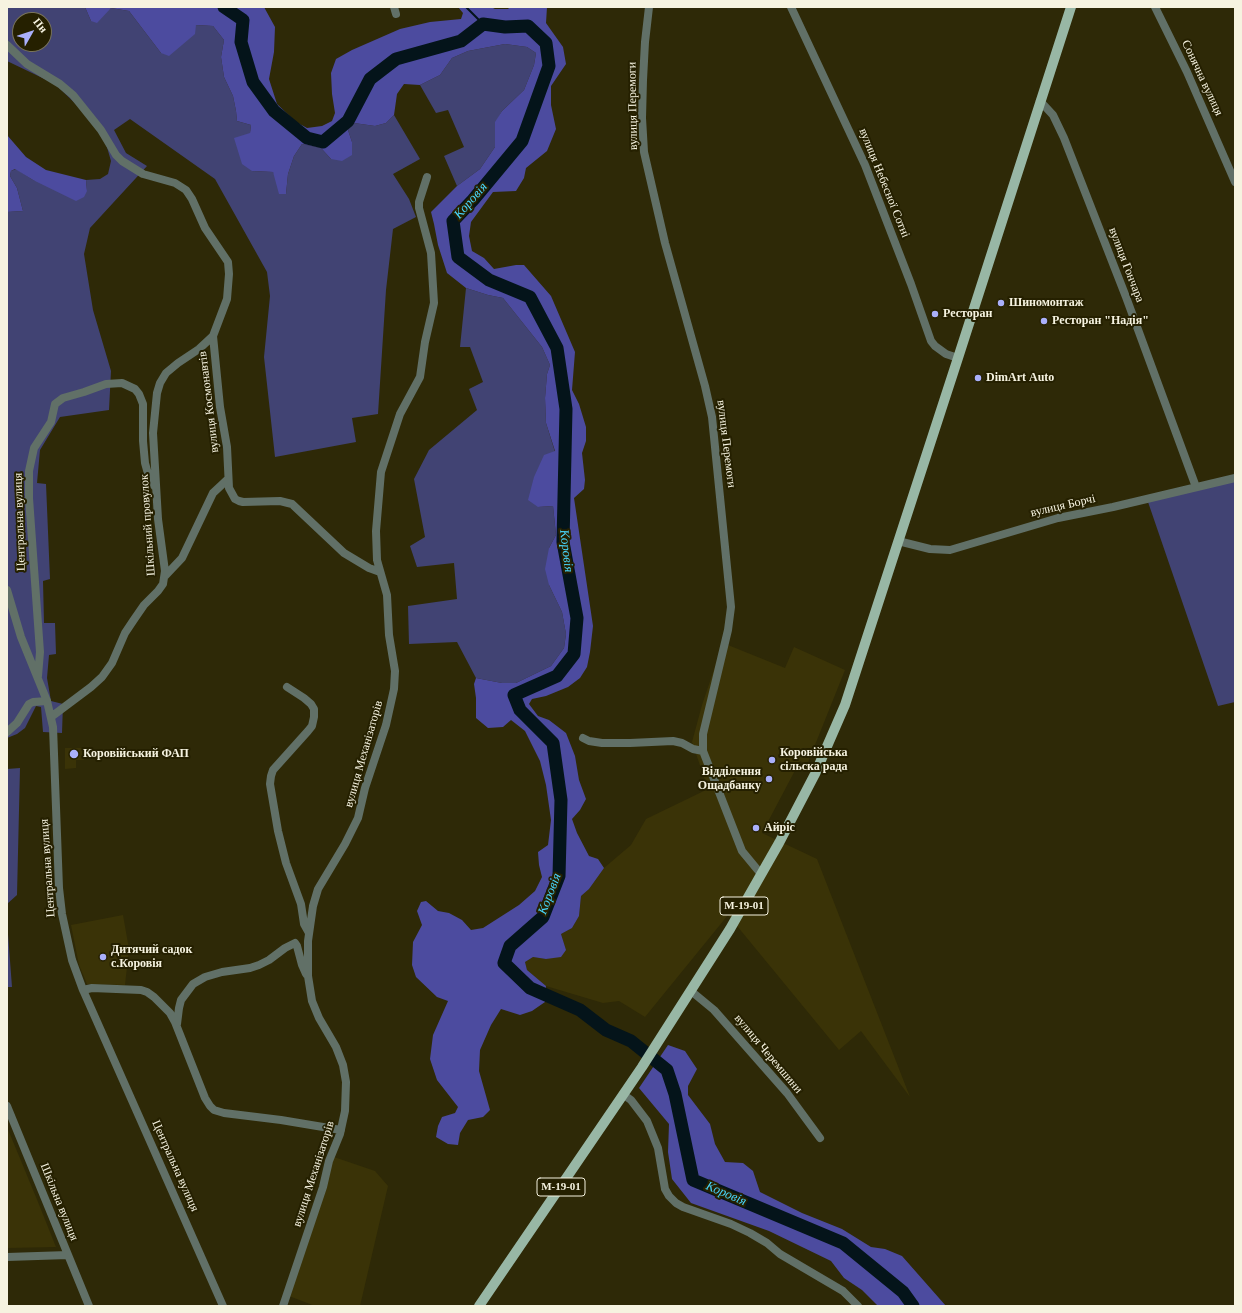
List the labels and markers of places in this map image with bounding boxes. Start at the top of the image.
place label: Шиномонтаж [1009,296,1083,310]
marker: Шиномонтаж [996,298,1006,308]
place label: Ресторан [943,307,992,321]
marker: Ресторан [930,309,940,319]
place label: Ресторан "Надія" [1052,314,1149,328]
marker: Ресторан "Надія" [1039,316,1049,326]
place label: DimArt Auto [986,371,1054,385]
marker: DimArt Auto [973,373,983,383]
place label: Коровійська сільска рада [780,746,848,774]
place label: Коровійський ФАП [83,747,189,761]
marker: Коровійський ФАП [68,748,80,760]
marker: Коровійська сільска рада [767,755,777,765]
place label: Відділення Ощадбанку [698,765,761,793]
marker: Відділення Ощадбанку [764,774,774,784]
place label: Айріс [764,821,795,835]
marker: Айріс [751,823,761,833]
place label: Дитячий садок с.Коровія [111,943,192,971]
marker: Дитячий садок с.Коровія [98,952,108,962]

